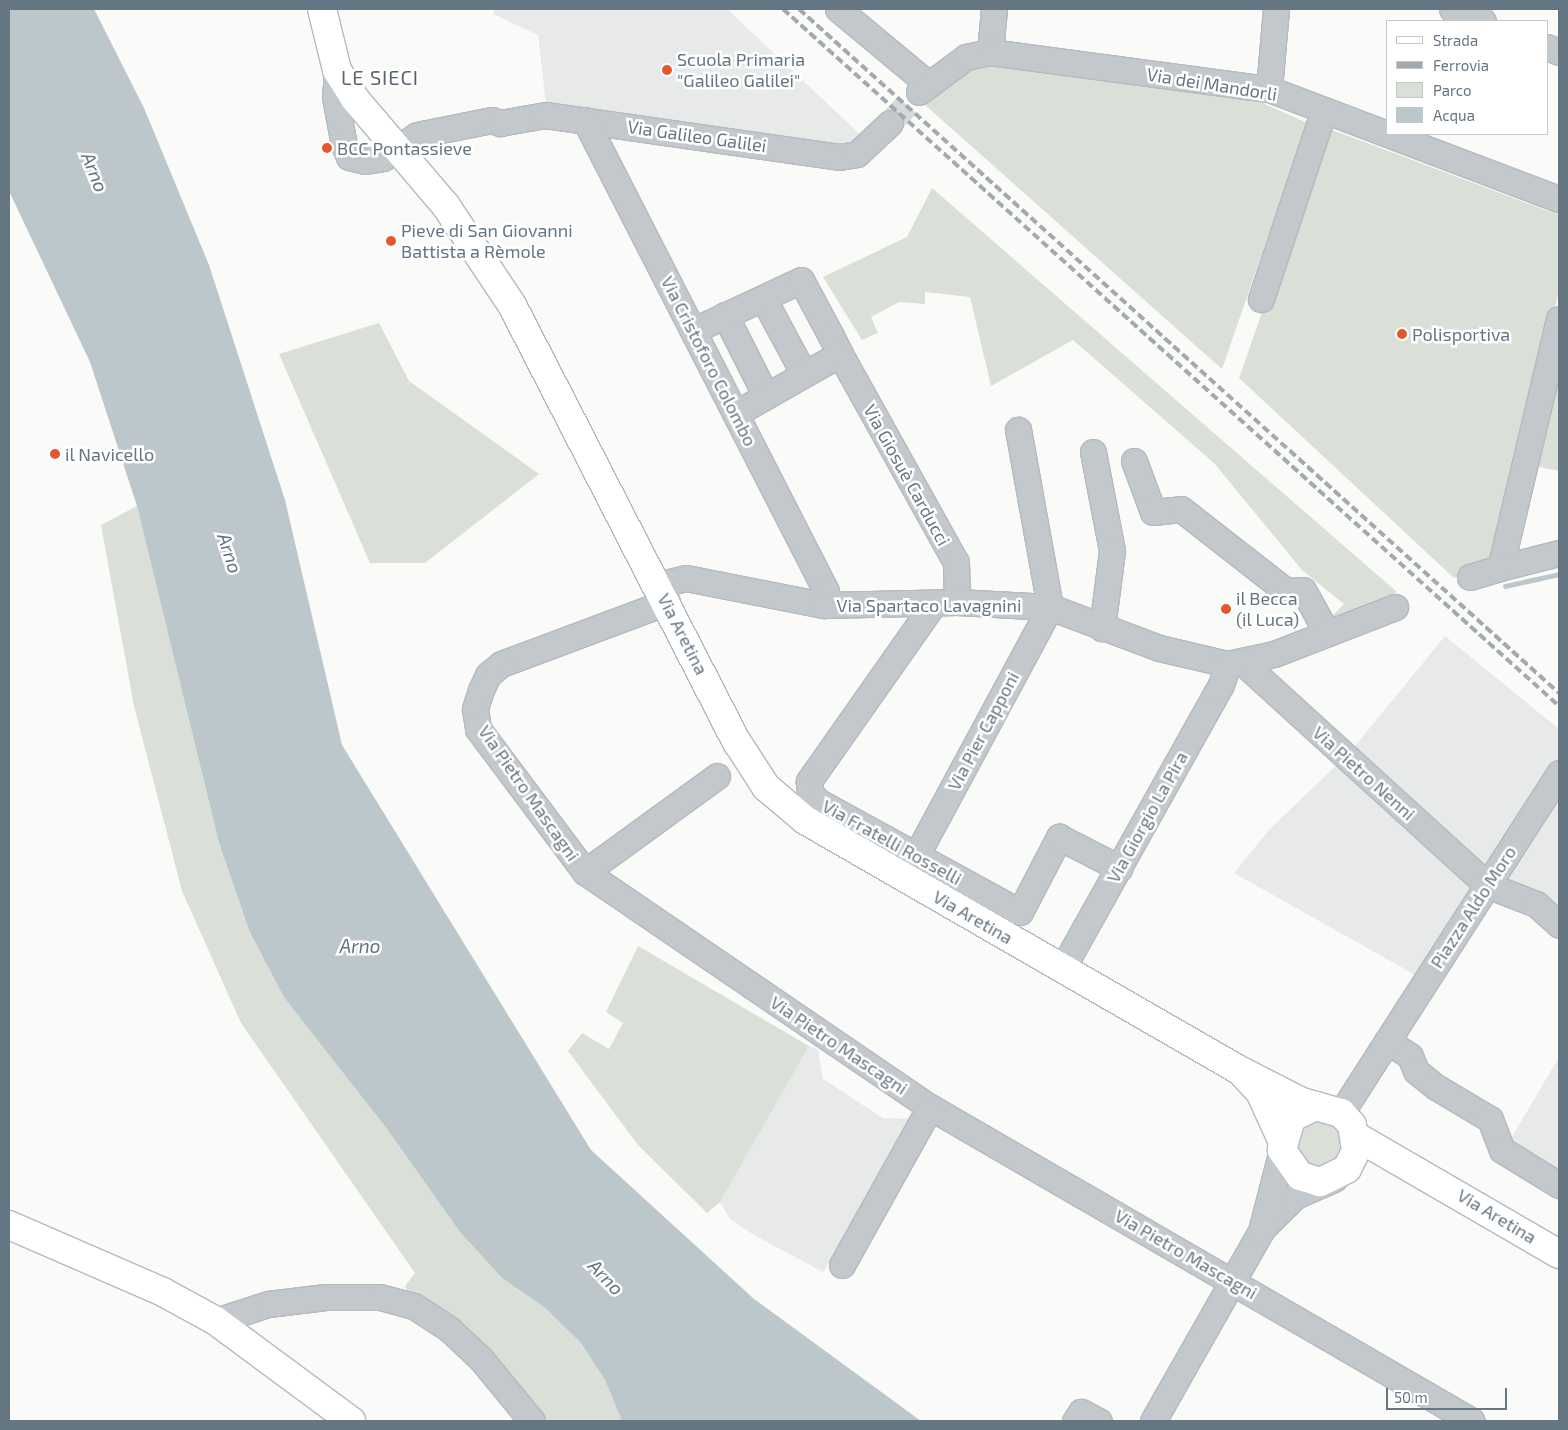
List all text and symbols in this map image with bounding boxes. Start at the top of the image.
legend [1386,20,1548,135]
text: Strada [1433,31,1478,49]
place label: Scuola Primaria "Galileo Galilei" [677,49,805,92]
text: Ferrovia [1433,56,1489,74]
street label: Via dei Mandorli [1145,63,1279,105]
marker: Scuola Primaria "Galileo Galilei" [661,64,673,76]
district label: LE SIECI [340,65,420,89]
text: Parco [1433,81,1472,99]
text: Acqua [1433,106,1475,124]
street label: Via Galileo Galilei [626,116,768,156]
place label: BCC Pontassieve [337,137,472,159]
marker: BCC Pontassieve [321,142,333,154]
water label: Arno [77,149,113,195]
place label: Pieve di San Giovanni Battista a Rèmole [401,220,573,262]
marker: Pieve di San Giovanni Battista a Rèmole [385,235,397,247]
street label: Via Cristoforo Colombo [657,272,761,450]
place label: Polisportiva [1412,323,1510,345]
marker: Polisportiva [1396,328,1408,340]
street label: Via Giosuè Carducci [859,401,955,549]
place label: il Navicello [65,443,155,465]
marker: il Navicello [49,448,61,460]
water label: Arno [213,530,247,576]
place label: il Becca (il Luca) [1236,588,1300,630]
street label: Via Aretina [653,590,713,678]
street label: Via Spartaco Lavagnini [837,594,1021,616]
marker: il Becca (il Luca) [1220,603,1232,615]
street label: Via Pier Capponi [943,668,1023,794]
street label: Via Pietro Mascagni [474,721,584,865]
street label: Via Pietro Nenni [1309,722,1419,824]
street label: Via Giorgio La Pira [1102,748,1192,886]
street label: Via Fratelli Rosselli [819,795,965,889]
street label: Piazza Aldo Moro [1425,842,1521,972]
street label: Via Aretina [929,885,1017,949]
water label: Arno [339,935,381,957]
street label: Via Pietro Mascagni [766,991,912,1099]
street label: Via Aretina [1453,1184,1541,1248]
street label: Via Pietro Mascagni [1111,1204,1261,1304]
water label: Arno [584,1254,628,1300]
scale bar [1388,1378,1509,1410]
text: 50 m [1394,1388,1428,1406]

